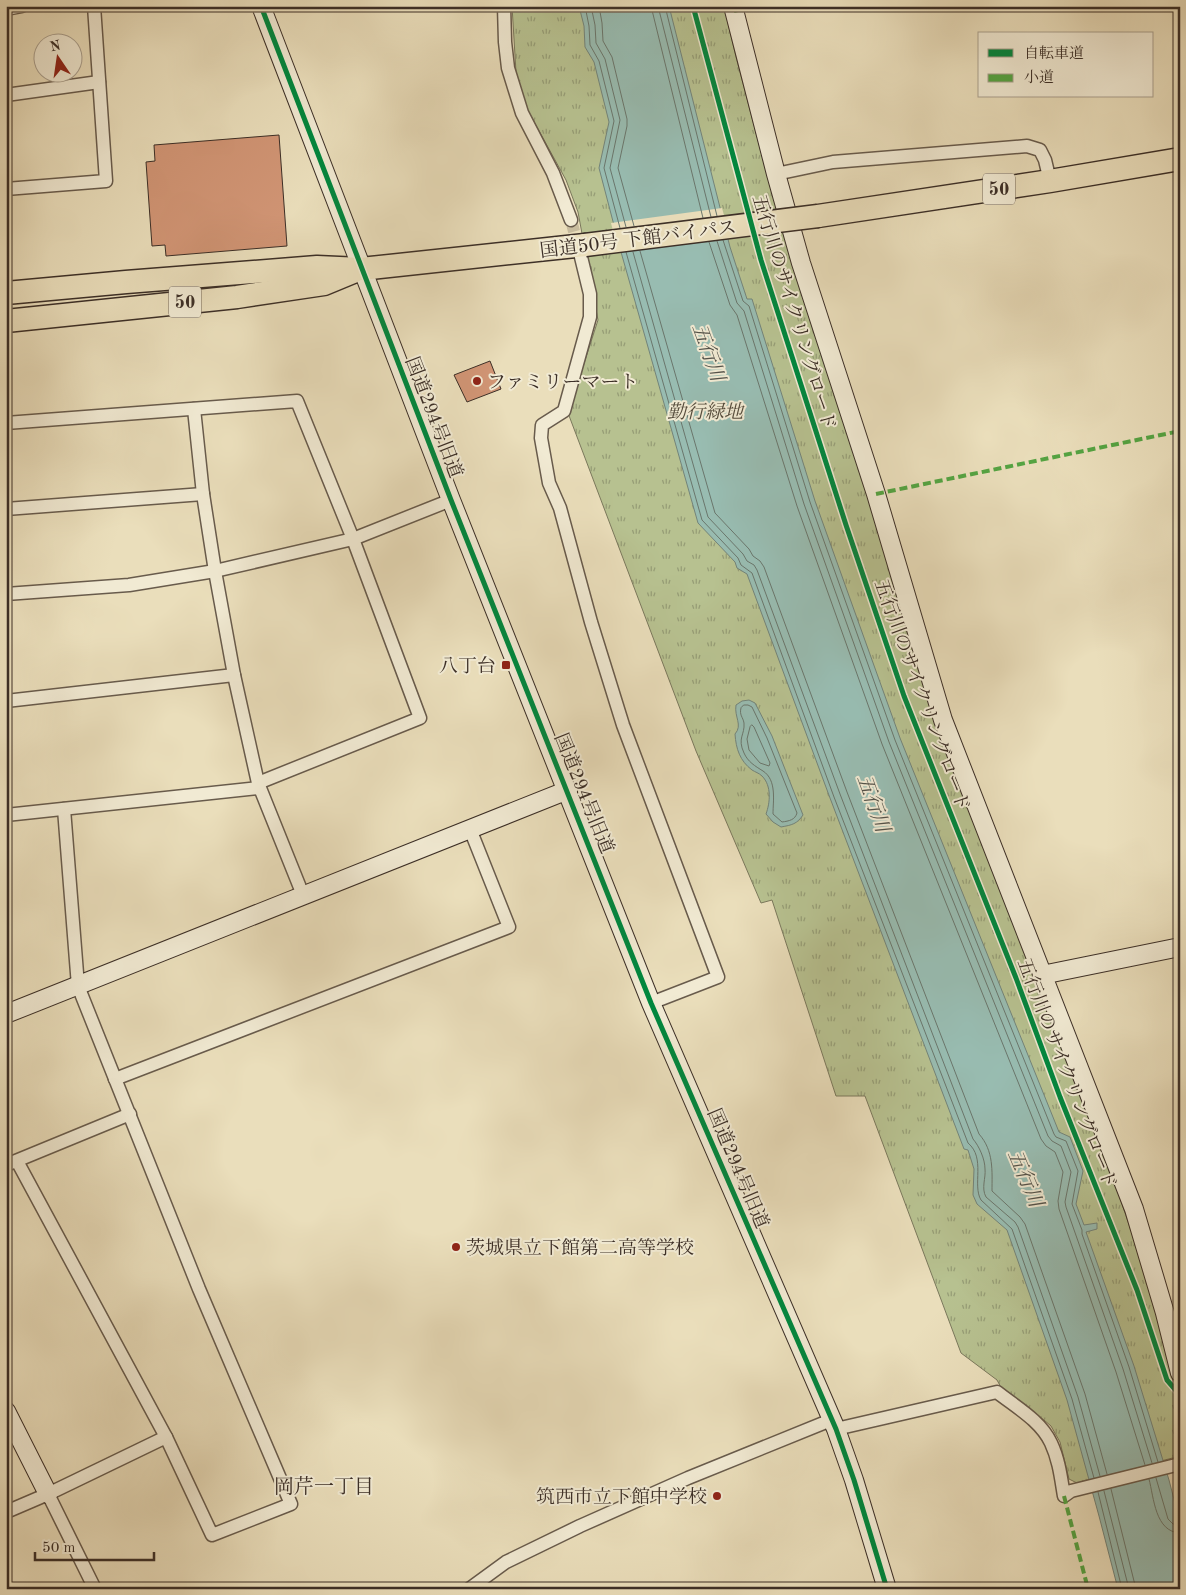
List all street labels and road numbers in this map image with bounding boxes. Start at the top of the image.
road number: 50 [983,173,1015,204]
street label: 五行川のサイクリングロード [748,192,839,433]
street label: 国道50号 下館バイパス [539,217,738,262]
road number: 50 [169,286,201,318]
street label: 国道294号旧道 [401,354,466,481]
street label: 五行川のサイクリングロード [870,575,976,815]
street label: 国道294号旧道 [550,730,617,857]
street label: 五行川のサイクリングロード [1013,954,1123,1192]
street label: 国道294号旧道 [703,1106,772,1232]

